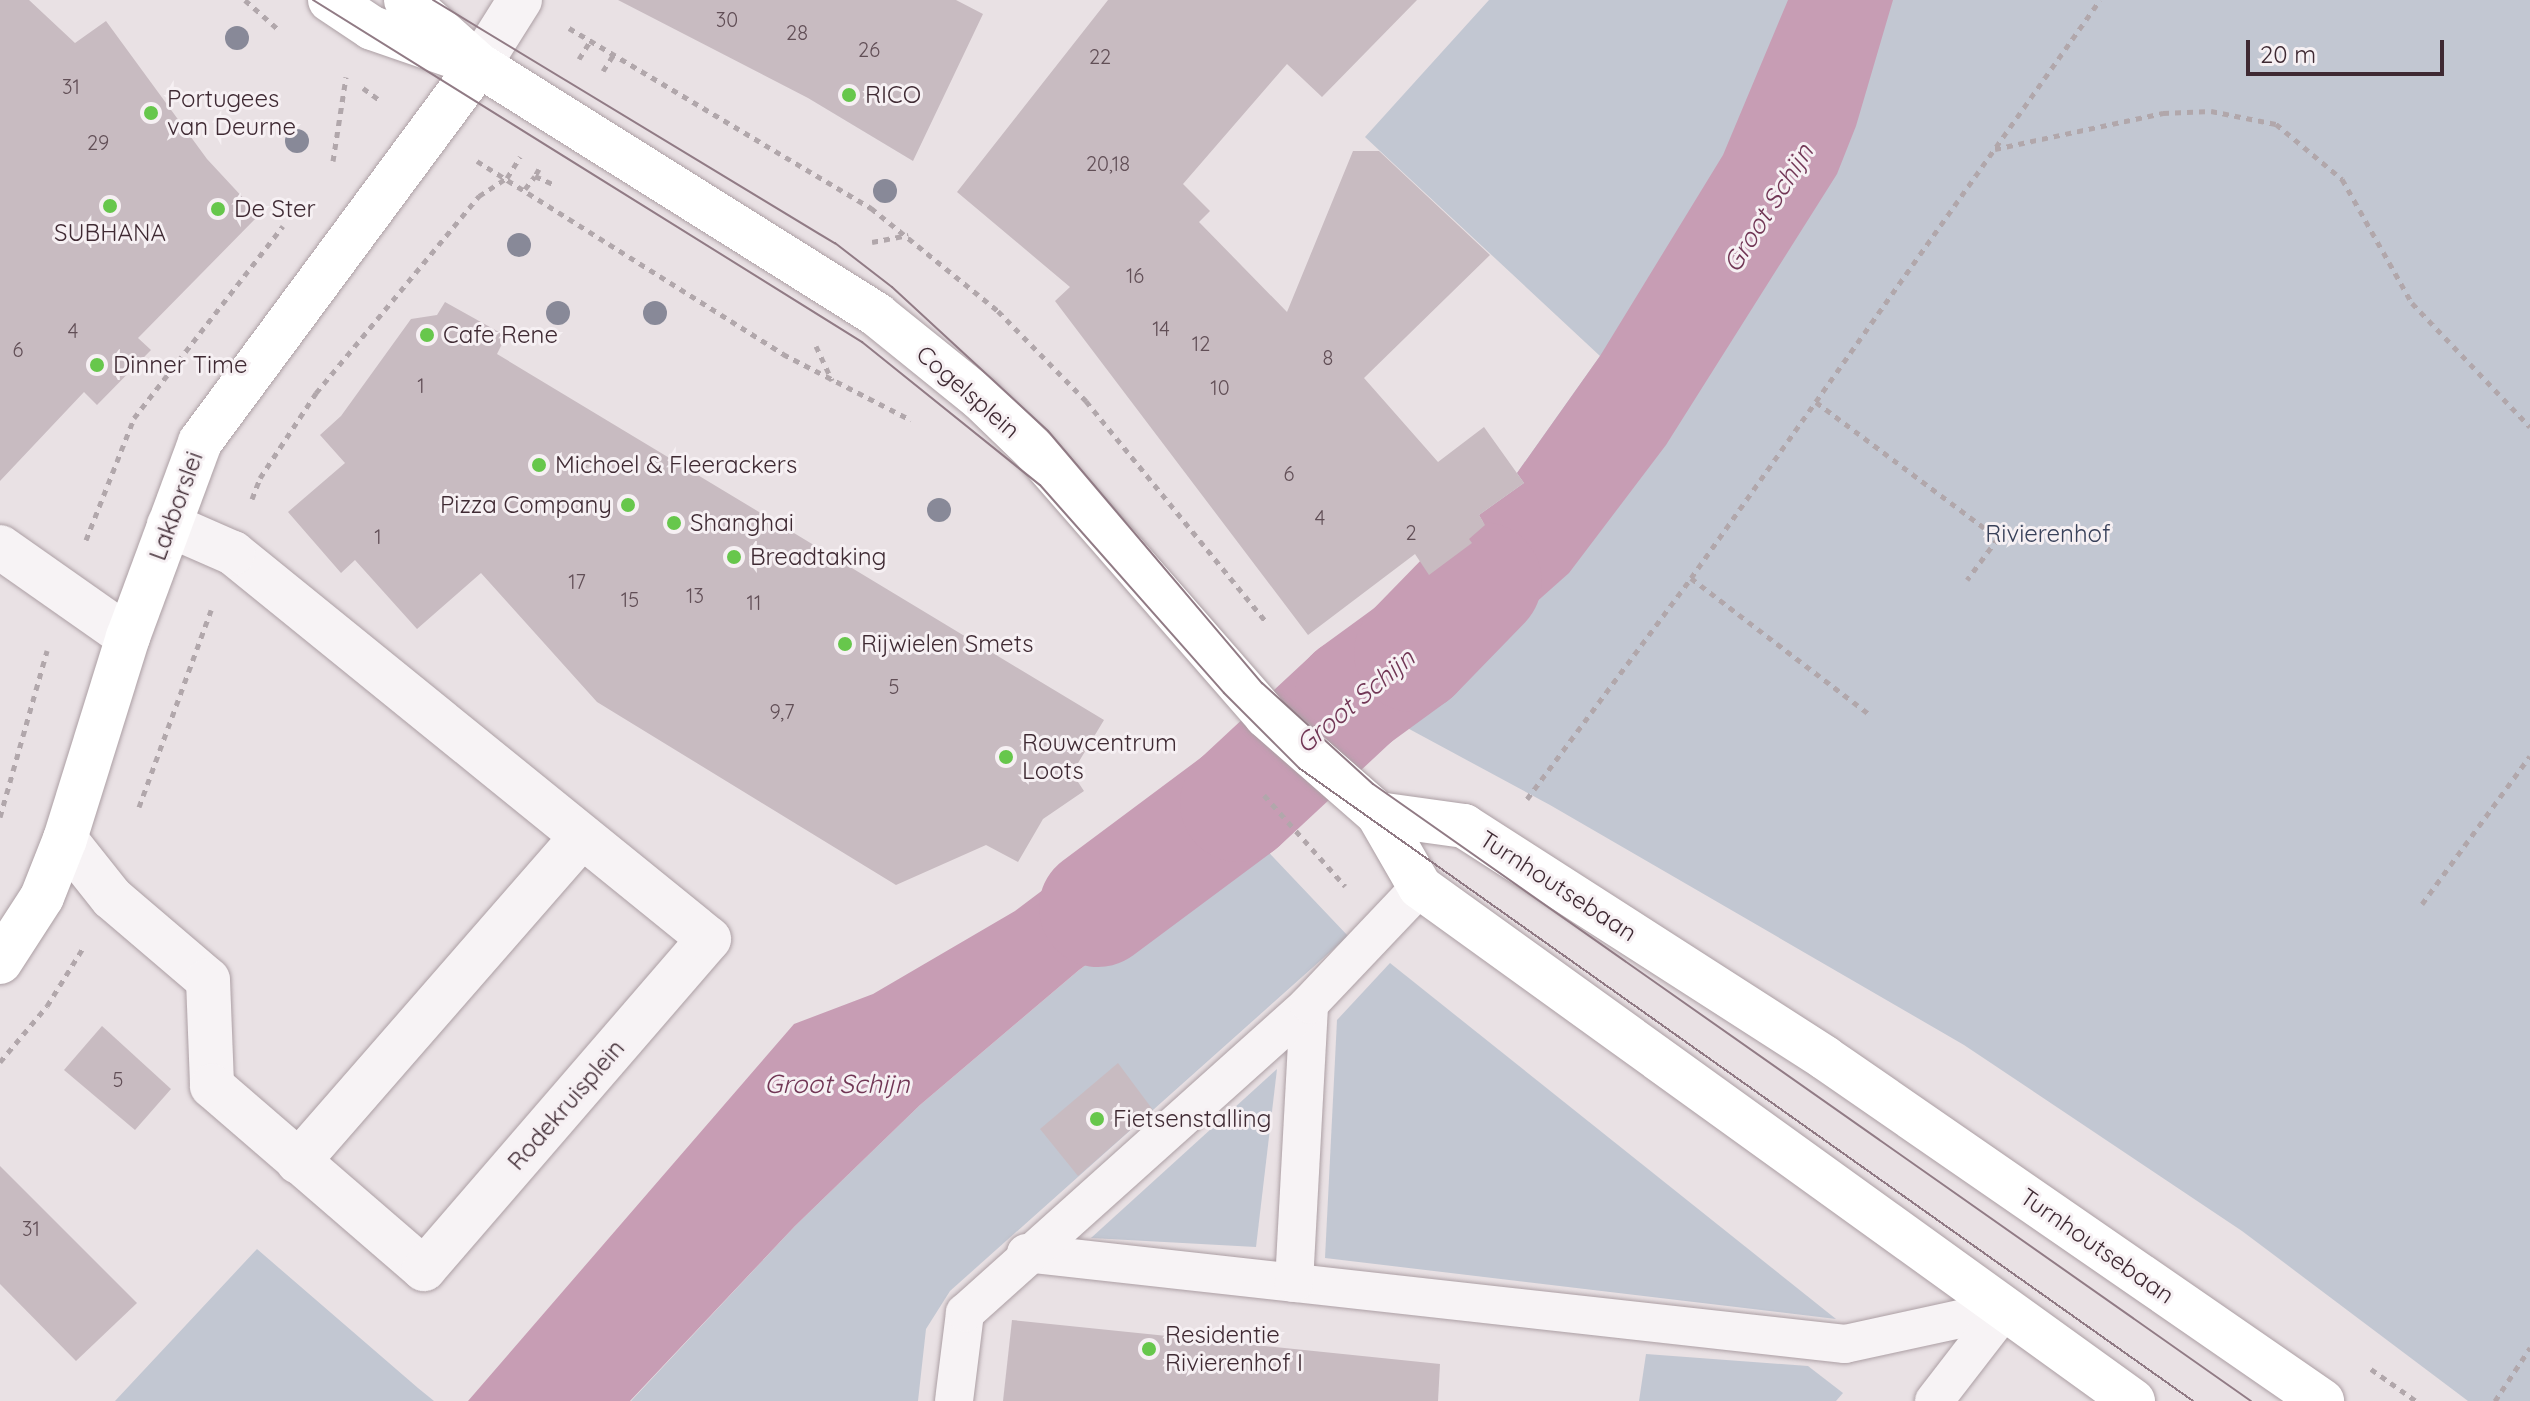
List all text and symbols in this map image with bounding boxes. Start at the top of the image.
house number: 30 [716,7,738,31]
house number: 28 [786,20,808,44]
scale bar [2250,24,2448,74]
house number: 26 [858,37,880,61]
text: 20 m [2260,39,2316,69]
house number: 22 [1089,44,1111,68]
house number: 31 [62,74,80,98]
place label: RICO [865,81,921,109]
place label: Portugees van Deurne [167,85,296,141]
marker: RICO [840,86,858,104]
marker: Portugees van Deurne [142,104,160,122]
house number: 29 [87,130,109,154]
water label: Groot Schijn [1716,138,1820,278]
house number: 20,18 [1086,151,1130,175]
place label: De Ster [234,195,316,223]
marker: SUBHANA [101,197,119,215]
marker: De Ster [209,200,227,218]
place label: SUBHANA [54,219,166,247]
house number: 16 [1126,263,1144,287]
house number: 14 [1152,316,1170,340]
house number: 4 [68,318,78,342]
place label: Cafe Rene [443,321,558,349]
marker: Cafe Rene [418,326,436,344]
house number: 12 [1192,331,1210,355]
house number: 6 [13,337,23,361]
street label: Cogelsplein [910,339,1026,445]
house number: 8 [1323,345,1333,369]
place label: Dinner Time [113,351,248,379]
marker: Dinner Time [88,356,106,374]
house number: 1 [417,373,425,397]
house number: 10 [1210,375,1230,399]
street label: Lakborslei [143,448,209,564]
place label: Michoel & Fleerackers [555,451,797,479]
marker: Michoel & Fleerackers [530,456,548,474]
house number: 6 [1284,461,1294,485]
place label: Pizza Company [440,491,612,519]
marker: Pizza Company [619,496,637,514]
house number: 4 [1315,505,1325,529]
place label: Shanghai [690,509,794,537]
marker: Shanghai [665,514,683,532]
house number: 2 [1405,520,1417,544]
park label: Rivierenhof [1985,520,2111,548]
house number: 1 [374,524,382,548]
place label: Breadtaking [750,543,887,571]
marker: Breadtaking [725,548,743,566]
house number: 17 [568,569,586,593]
house number: 13 [686,583,704,607]
house number: 15 [621,587,639,611]
house number: 11 [747,590,761,614]
place label: Rijwielen Smets [861,630,1034,658]
marker: Rijwielen Smets [836,635,854,653]
water label: Groot Schijn [1289,642,1421,760]
house number: 5 [889,674,899,698]
house number: 9,7 [770,699,794,723]
place label: Rouwcentrum Loots [1022,729,1177,785]
marker: Rouwcentrum Loots [997,748,1015,766]
street label: Turnhoutsebaan [1474,825,1642,947]
street label: Rodekruisplein [502,1034,630,1176]
house number: 5 [113,1067,123,1091]
water label: Groot Schijn [764,1068,910,1100]
place label: Fietsenstalling [1113,1105,1272,1133]
marker: Fietsenstalling [1088,1110,1106,1128]
street label: Turnhoutsebaan [2014,1182,2180,1310]
house number: 31 [22,1216,40,1240]
place label: Residentie Rivierenhof I [1165,1321,1303,1377]
marker: Residentie Rivierenhof I [1140,1340,1158,1358]

